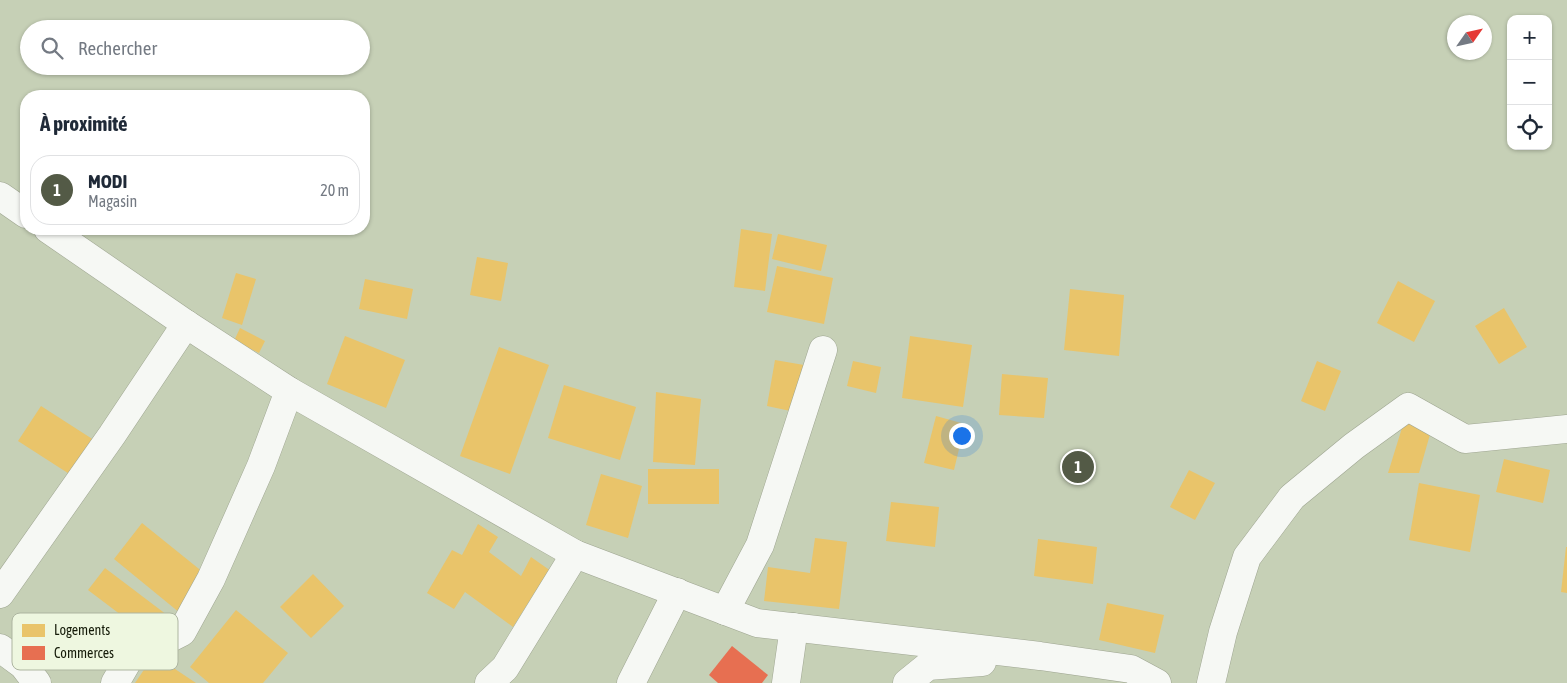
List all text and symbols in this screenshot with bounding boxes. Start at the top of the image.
north arrow [1447,15,1492,60]
map controls [1507,15,1552,150]
button: + [1507,15,1552,60]
search box [20,20,370,75]
icon: search [38,34,66,62]
text: Rechercher [78,37,157,59]
button: − [1507,60,1552,105]
button: locate [1507,105,1552,150]
text: À proximité [40,111,128,135]
text: MODI [88,170,127,192]
text: 1 [53,181,61,199]
text: 20 m [320,181,349,199]
text: Magasin [88,192,137,210]
your location [949,423,975,449]
pin: 1 [1062,448,1094,486]
legend [12,613,178,670]
text: Logements [54,622,110,638]
text: Commerces [54,645,114,661]

